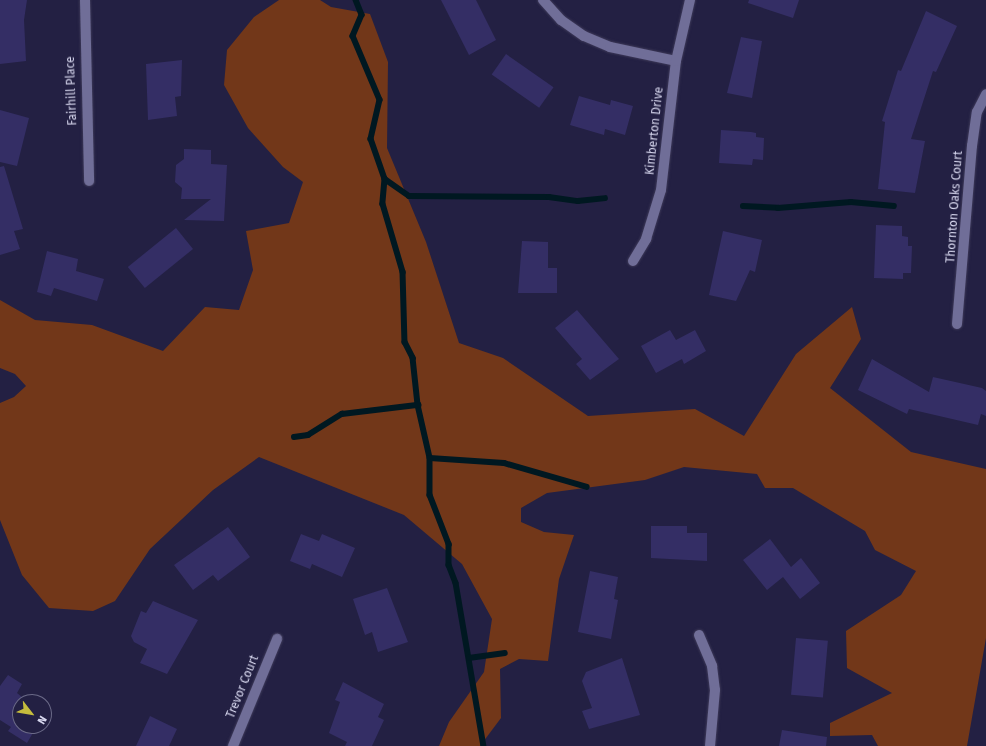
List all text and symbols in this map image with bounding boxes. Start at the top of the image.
street label: Fairhill Place [64,56,80,126]
street label: Kimberton Drive [643,86,667,176]
street label: Thornton Oaks Court [944,150,966,264]
street label: Trevor Court [224,653,262,721]
north arrow [12,694,52,734]
text: N [34,713,49,726]

